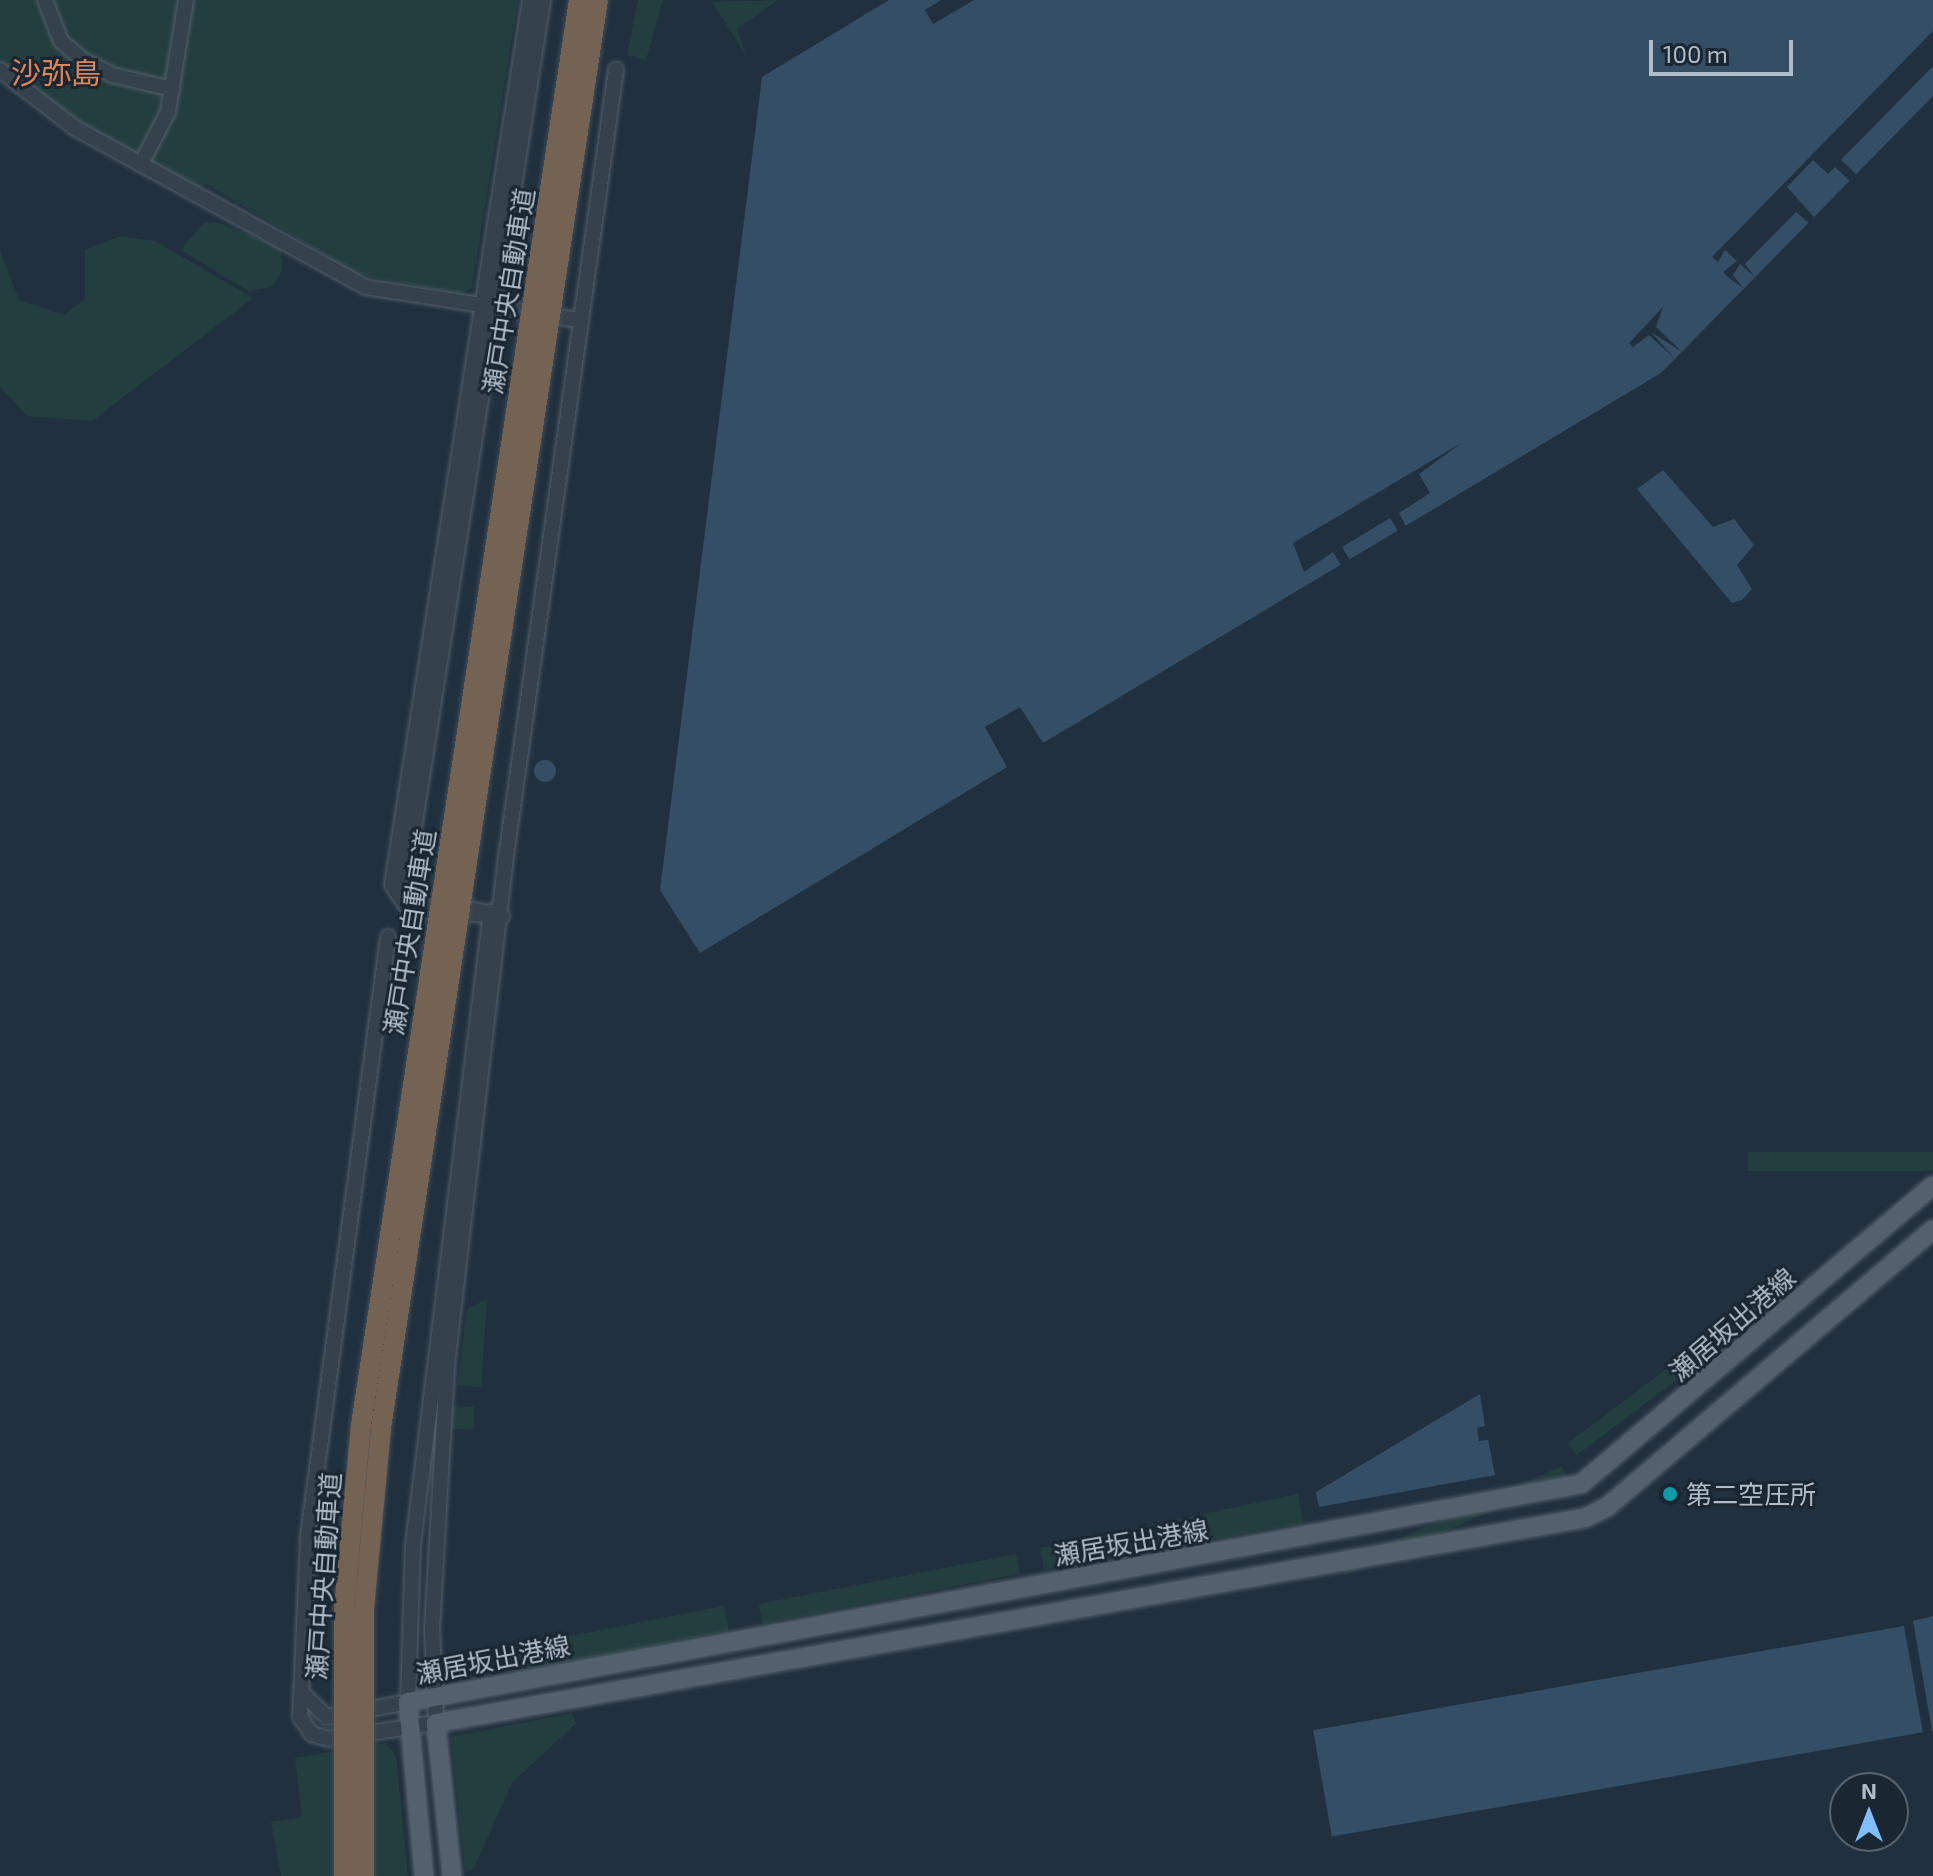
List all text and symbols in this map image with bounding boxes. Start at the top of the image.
scale bar [1653,24,1797,74]
text: 100 m [1663,39,1728,68]
district label: 沙弥島 [11,54,101,90]
street label: 瀬戸中央自動車道 [476,186,540,396]
street label: 瀬戸中央自動車道 [377,827,441,1037]
street label: 瀬居坂出港線 [1663,1261,1801,1387]
street label: 瀬戸中央自動車道 [300,1471,346,1681]
place label: 第二空圧所 [1686,1478,1816,1510]
marker: 第二空圧所 [1661,1485,1679,1503]
street label: 瀬居坂出港線 [1051,1513,1211,1571]
street label: 瀬居坂出港線 [413,1629,573,1689]
north arrow [1829,1772,1909,1852]
text: N [1861,1777,1877,1803]

